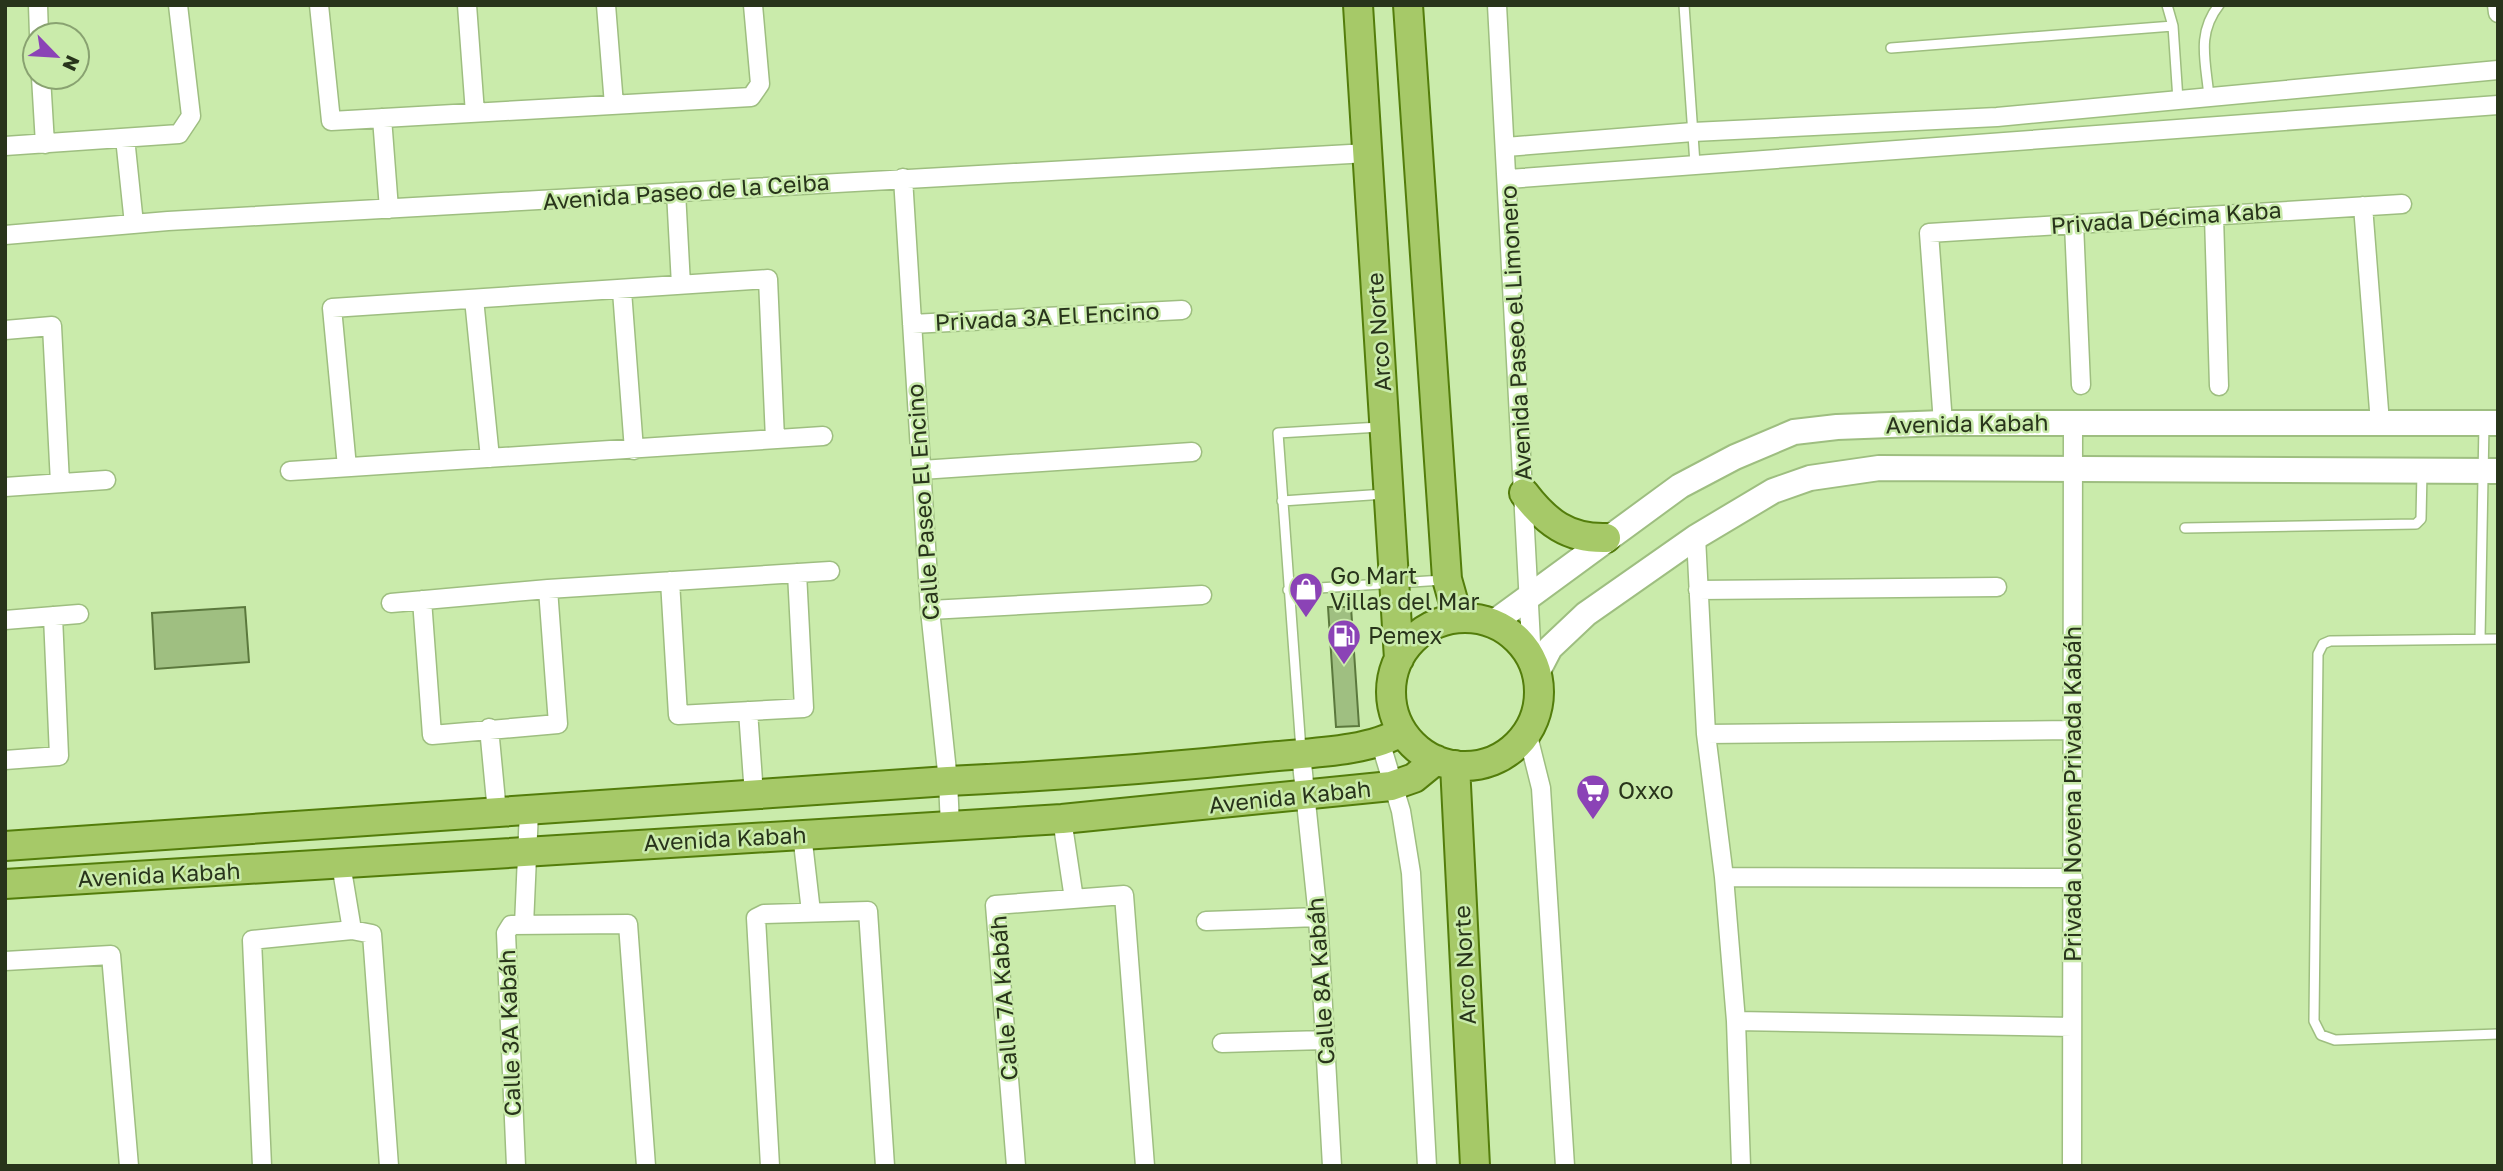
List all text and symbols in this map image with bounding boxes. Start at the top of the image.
north arrow [21,21,91,91]
text: N [58,52,85,75]
street label: Avenida Paseo de la Ceiba [542,167,830,215]
street label: Avenida Paseo el Limonero [1493,185,1537,481]
street label: Privada Décima Kaba [2050,195,2282,239]
street label: Arco Norte [1360,271,1396,393]
street label: Privada 3A El Encino [934,296,1160,336]
street label: Calle Paseo El Encino [900,383,944,621]
street label: Avenida Kabah [1885,408,2049,438]
place label: Go Mart Villas del Mar [1330,561,1480,615]
shop icon: Go Mart Villas del Mar [1287,570,1325,619]
fuel station icon: Pemex [1325,617,1363,666]
place label: Pemex [1368,621,1442,649]
street label: Privada Novena Privada Kabáh [2058,626,2086,962]
supermarket icon: Oxxo [1574,772,1612,821]
street label: Avenida Kabah [1207,774,1372,818]
place label: Oxxo [1618,776,1674,804]
street label: Avenida Kabah [643,820,807,856]
street label: Avenida Kabah [77,856,241,892]
street label: Calle 8A Kabáh [1300,897,1340,1066]
street label: Arco Norte [1447,905,1481,1025]
street label: Calle 7A Kabáh [983,915,1023,1082]
street label: Calle 3A Kabáh [492,949,526,1117]

